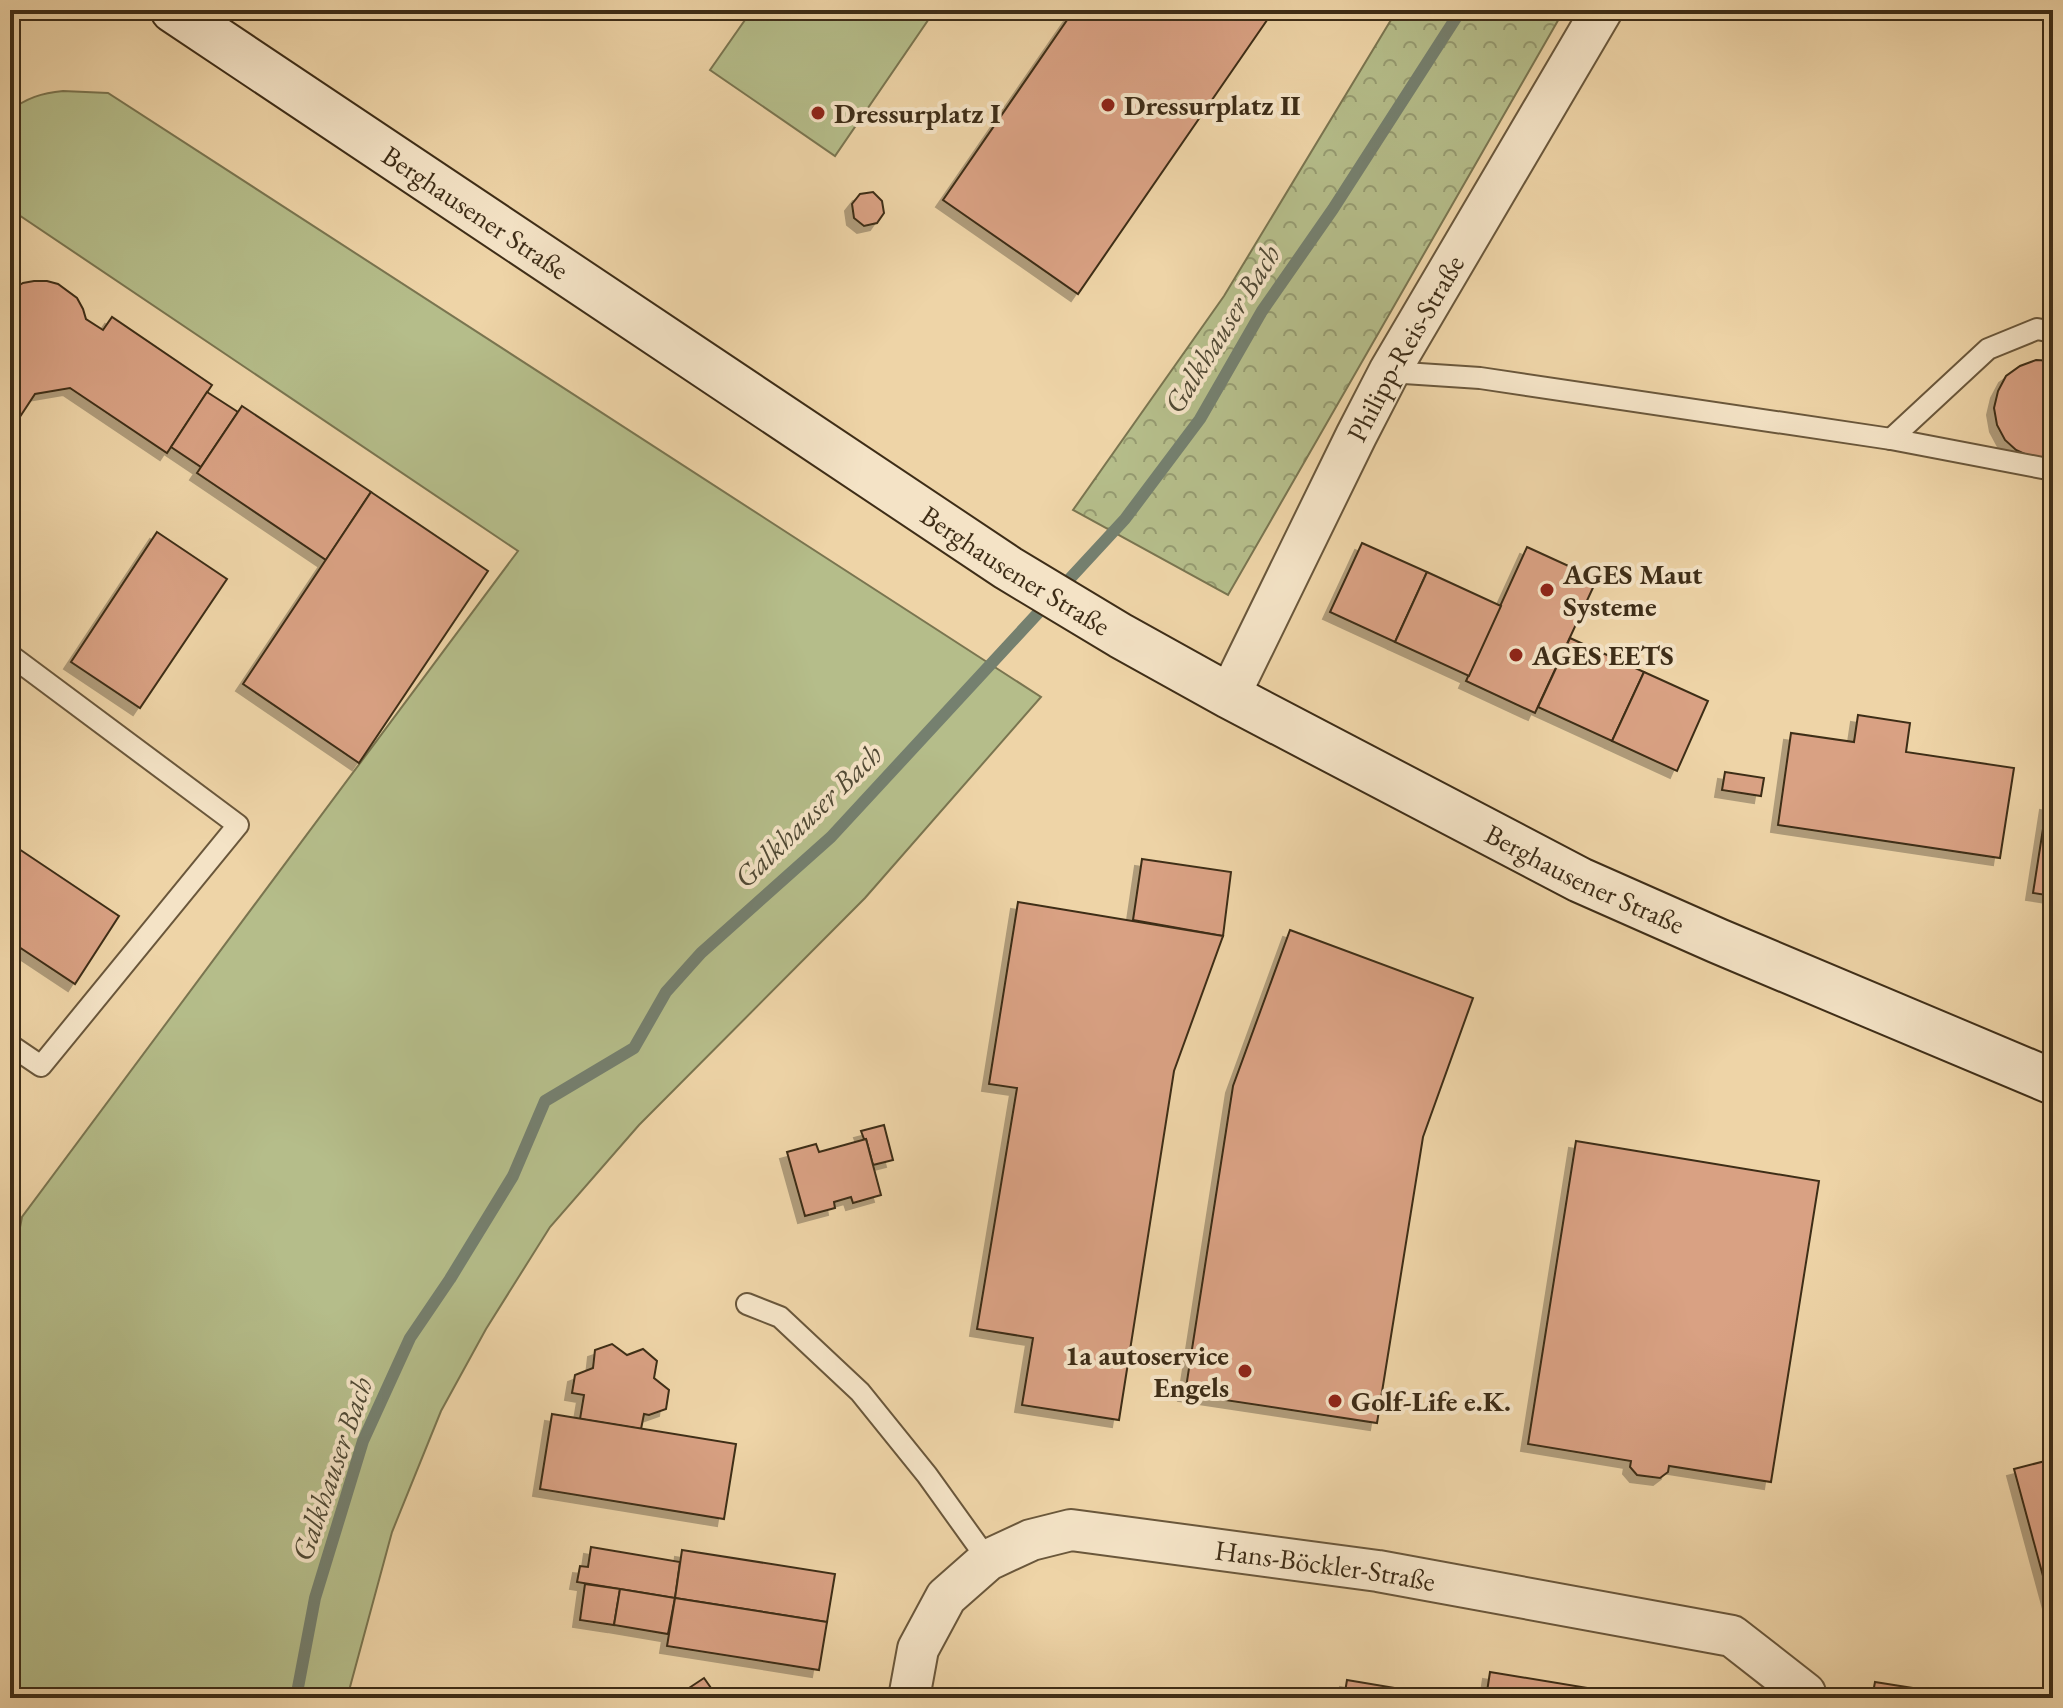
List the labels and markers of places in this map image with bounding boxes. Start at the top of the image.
place label: Dressurplatz II [1124,87,1301,123]
place label: Dressurplatz I [834,95,1000,131]
marker: Dressurplatz II [1099,96,1117,114]
marker: Dressurplatz I [809,104,827,122]
place label: AGES Maut Systeme [1562,556,1703,624]
marker: AGES Maut Systeme [1538,581,1556,599]
place label: AGES EETS [1531,637,1674,673]
marker: AGES EETS [1507,646,1525,664]
place label: 1a autoservice Engels [1065,1337,1229,1405]
marker: 1a autoservice Engels [1236,1362,1254,1380]
place label: Golf-Life e.K. [1351,1383,1511,1419]
marker: Golf-Life e.K. [1326,1392,1344,1410]

